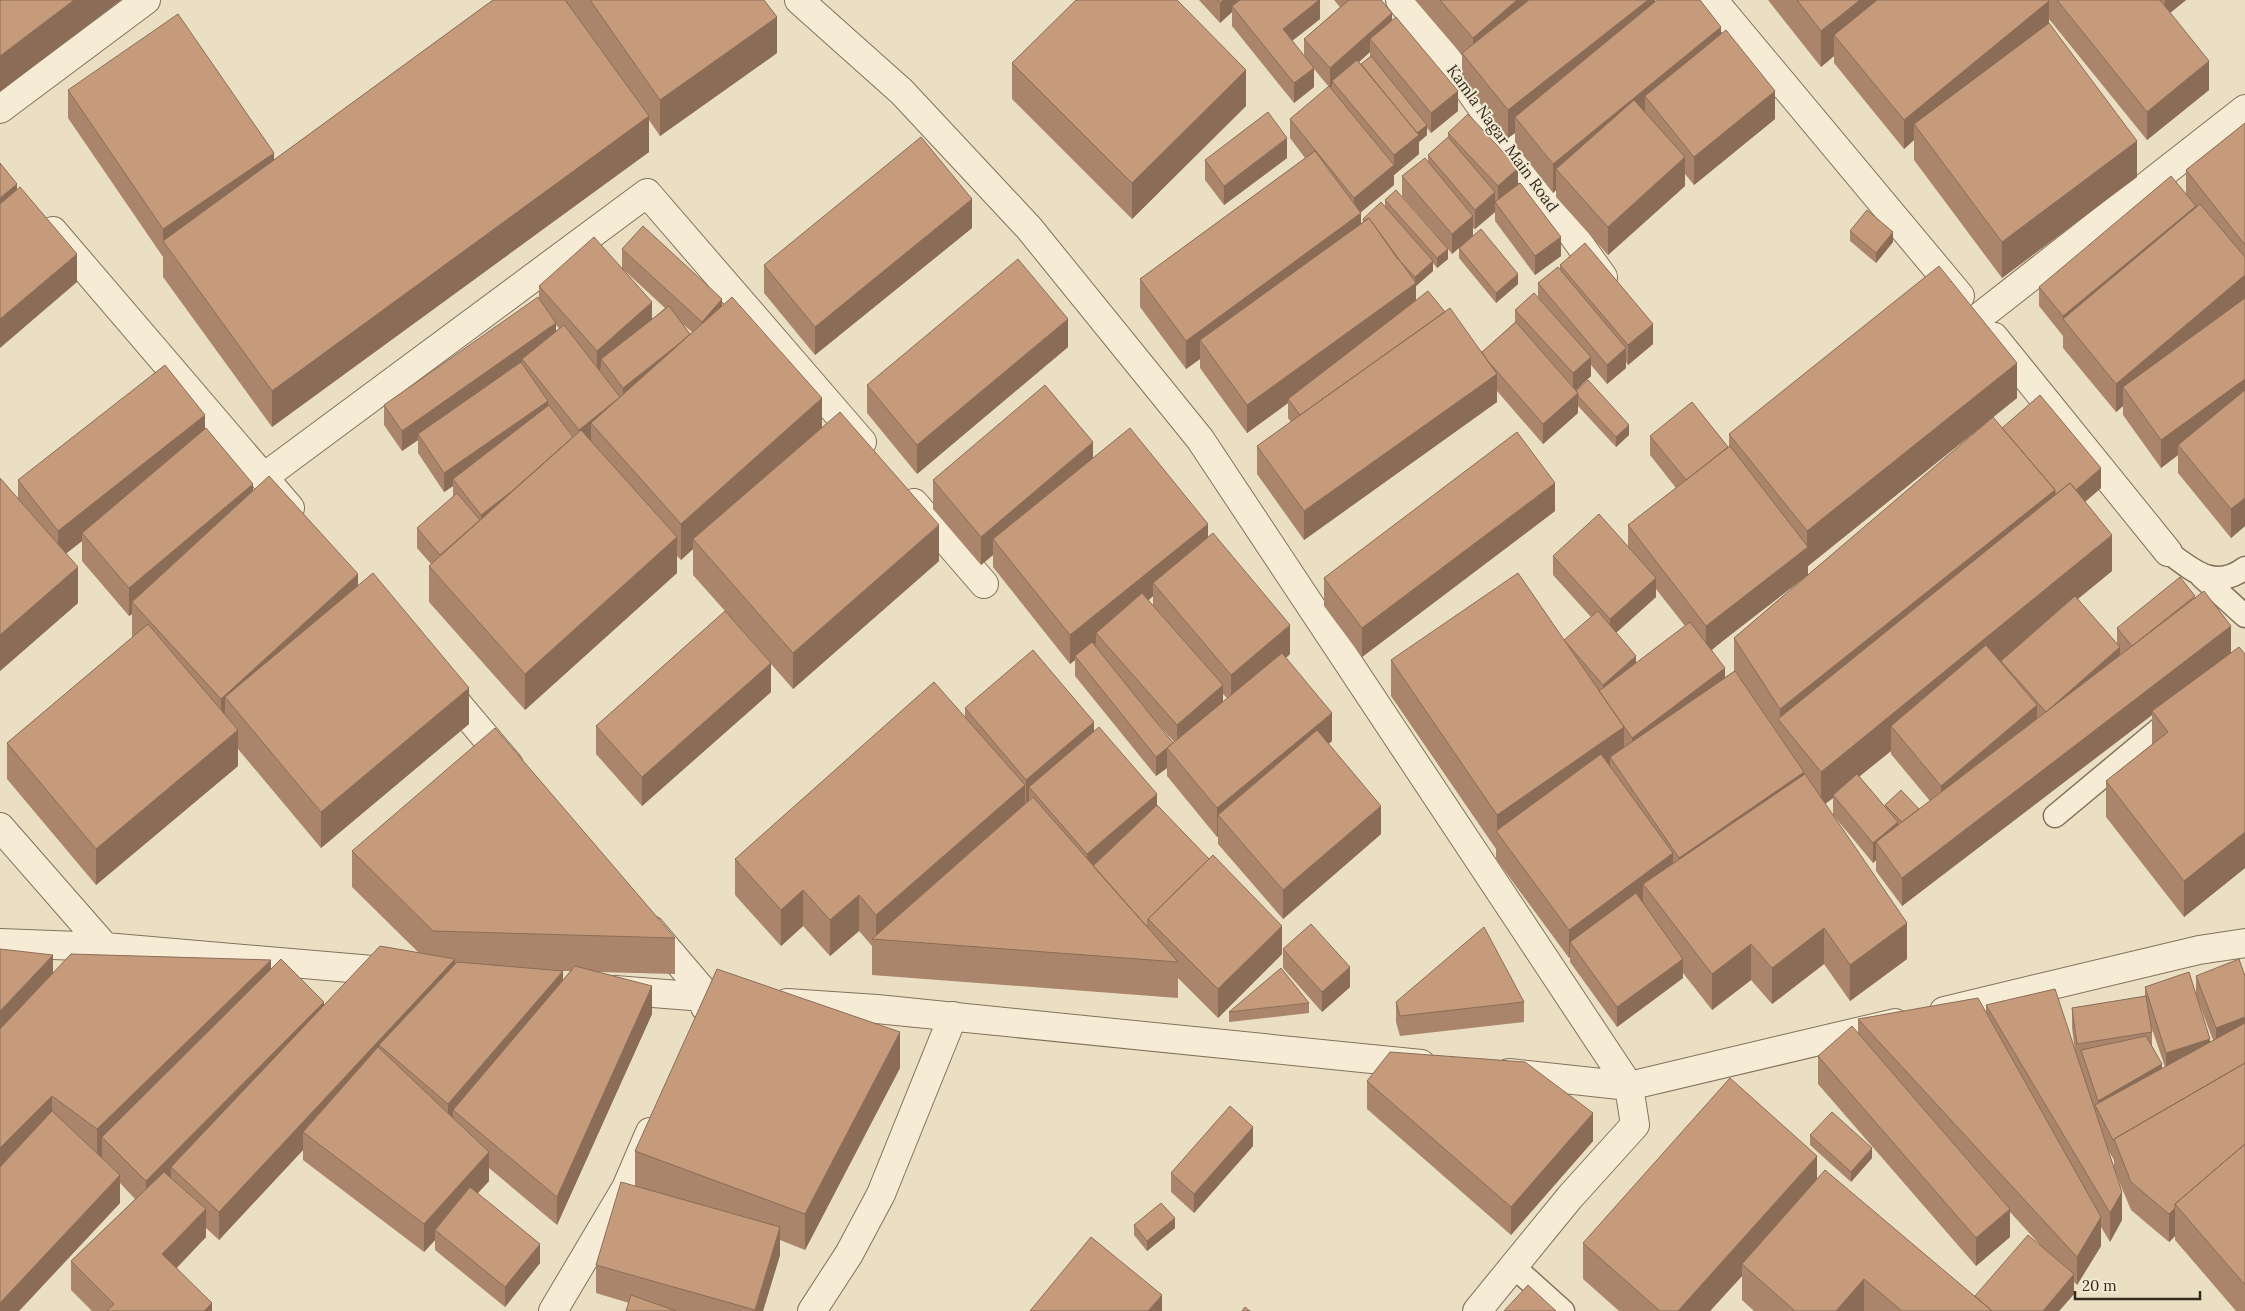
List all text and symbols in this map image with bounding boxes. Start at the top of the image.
street label: Kamla Nagar Main Road [1443,60,1563,216]
scale bar [2075,1268,2200,1300]
text: 20 m [2082,1276,2117,1295]

